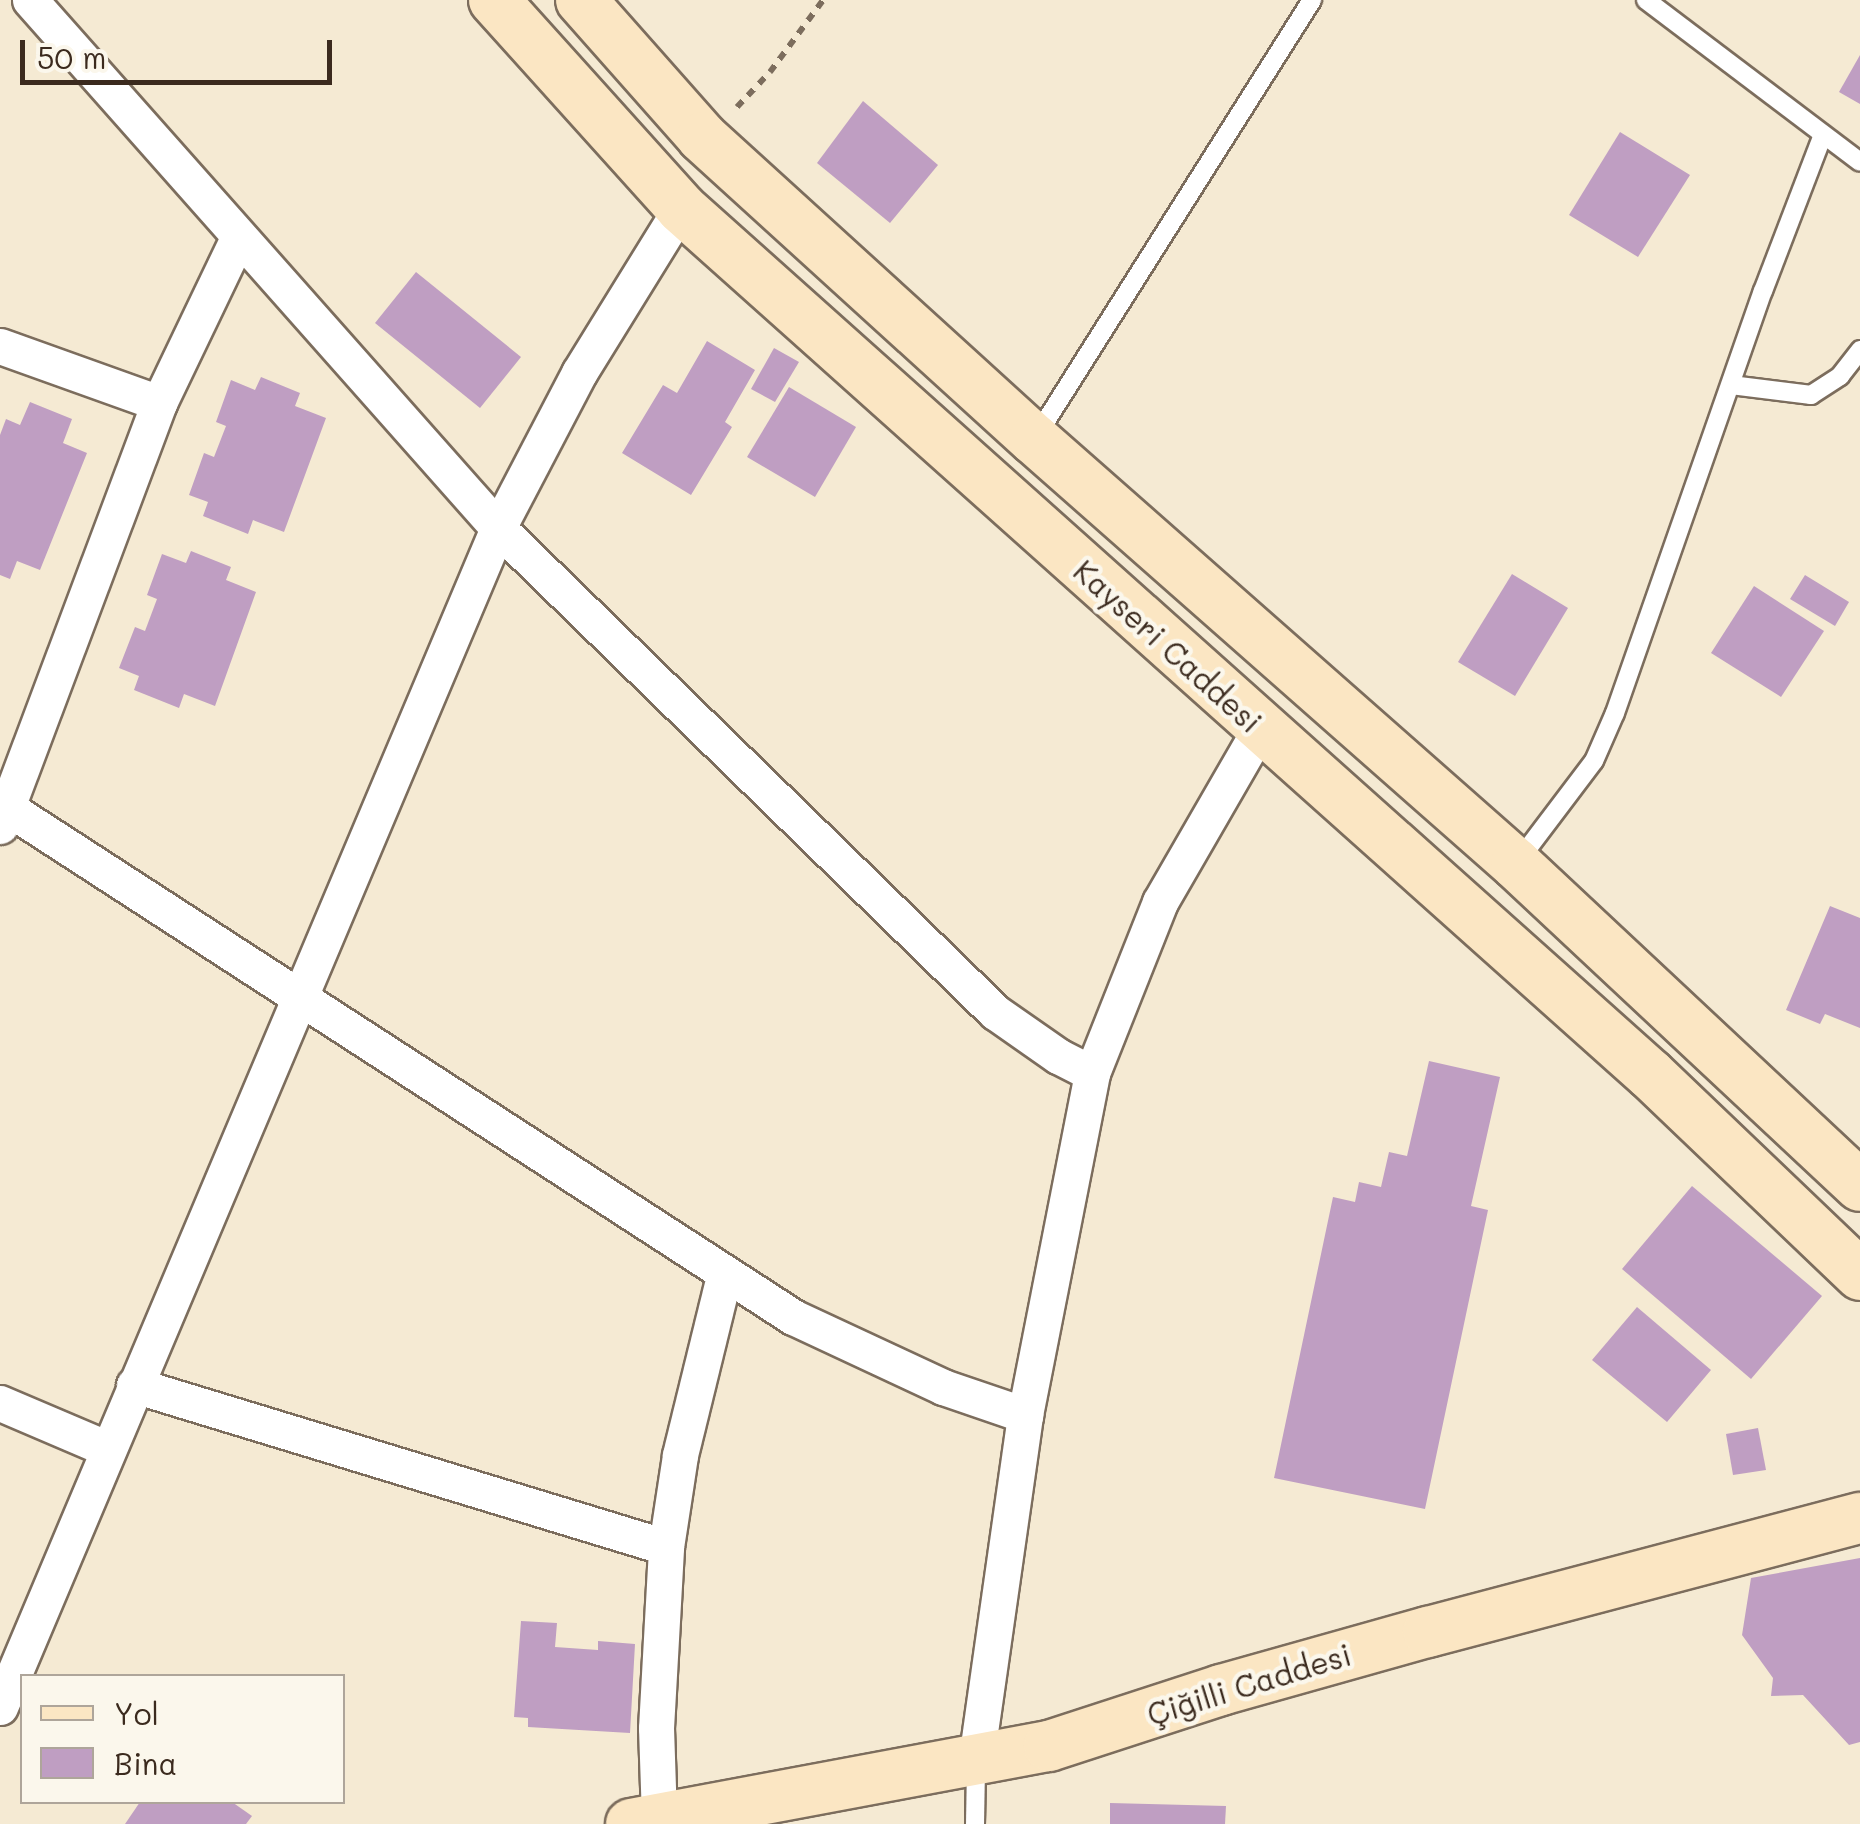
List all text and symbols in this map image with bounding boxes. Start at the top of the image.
scale bar [25,20,338,82]
text: 50 m [37,37,107,77]
street label: Kayseri Caddesi [1067,552,1269,740]
street label: Çiğilli Caddesi [1143,1636,1355,1732]
legend [20,1674,345,1804]
text: Yol [114,1693,159,1733]
text: Bina [114,1743,177,1783]

